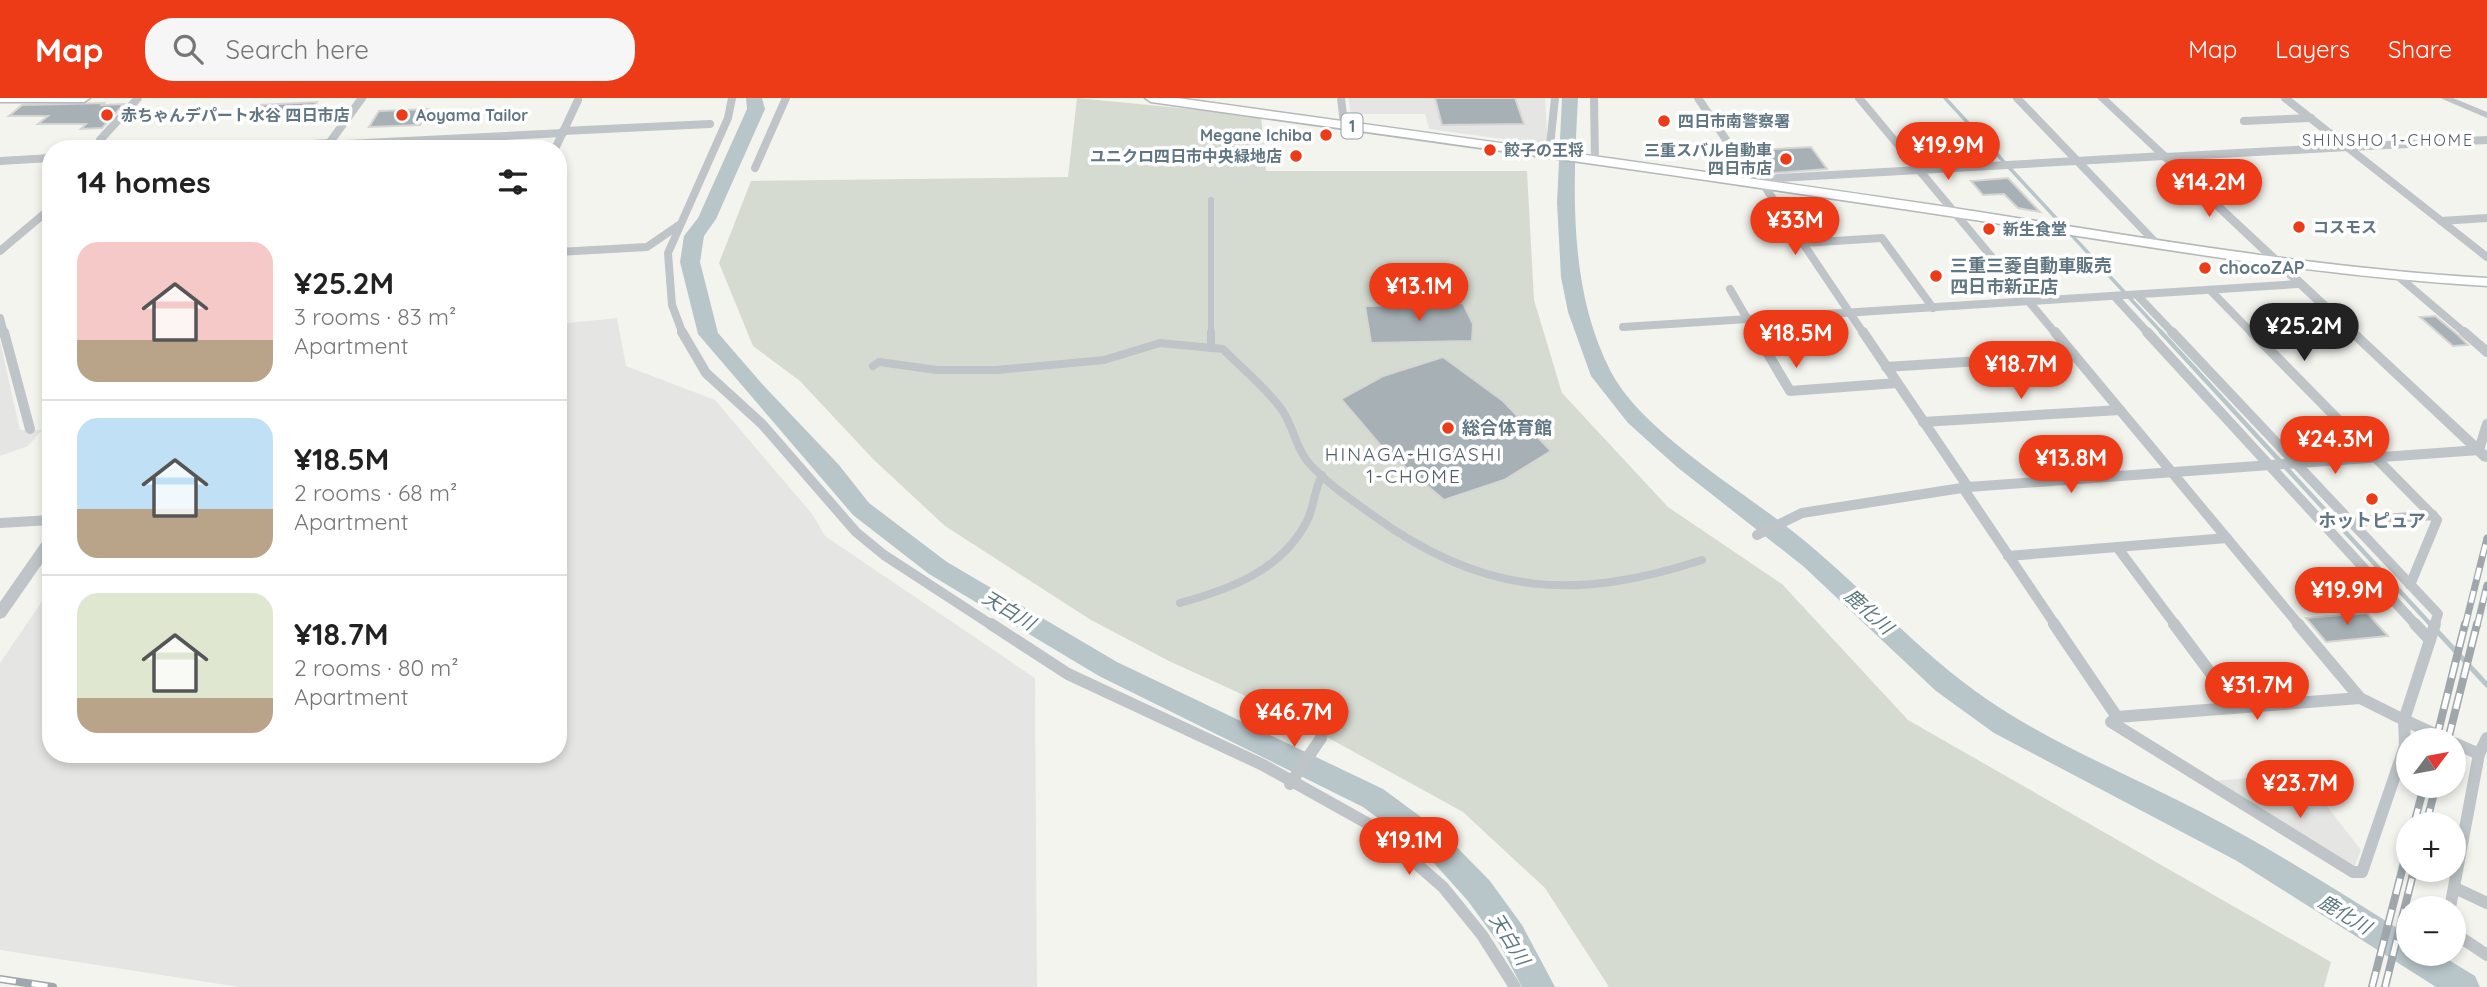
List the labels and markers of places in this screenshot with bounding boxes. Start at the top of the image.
place label: 赤ちゃんデパート水谷 四日市店 [121,105,349,125]
place label: Aoyama Tailor [416,105,528,125]
marker: 赤ちゃんデパート水谷 四日市店 [99,107,115,123]
marker: Aoyama Tailor [394,107,410,123]
place label: 四日市南警察署 [1678,111,1790,131]
marker: 四日市南警察署 [1656,113,1672,129]
pin: ¥19.9M [1891,122,2005,182]
place label: Megane Ichiba [1200,125,1312,145]
marker: Megane Ichiba [1318,127,1334,143]
place label: 餃子の王将 [1504,140,1584,160]
place label: 三重スバル自動車 四日市店 [1644,140,1772,178]
marker: 餃子の王将 [1482,142,1498,158]
place label: ユニクロ四日市中央緑地店 [1090,146,1282,166]
marker: ユニクロ四日市中央緑地店 [1288,148,1304,164]
marker: 三重スバル自動車 四日市店 [1778,151,1794,167]
pin: ¥14.2M [2152,159,2266,219]
pin: ¥33M [1754,198,1836,257]
place label: コスモス [2313,217,2377,237]
place label: 新生食堂 [2003,219,2067,239]
marker: コスモス [2291,219,2307,235]
marker: 新生食堂 [1981,221,1997,237]
place label: 三重三菱自動車販売 四日市新正店 [1950,254,2112,298]
place label: chocoZAP [2219,256,2305,279]
marker: chocoZAP [2197,260,2213,276]
pin: ¥13.1M [1362,264,1476,323]
marker: 三重三菱自動車販売 四日市新正店 [1928,268,1944,284]
pin: ¥25.2M [2247,303,2361,363]
pin: ¥18.5M [1739,310,1853,370]
pin: ¥18.7M [1964,342,2078,401]
place label: 総合体育館 [1462,416,1552,439]
pin: ¥24.3M [2278,416,2392,476]
marker: 総合体育館 [1440,420,1456,436]
pin: ¥13.8M [2014,436,2128,495]
marker: ホットピュア [2364,491,2380,507]
place label: ホットピュア [2318,509,2426,532]
pin: ¥19.9M [2290,568,2404,627]
pin: ¥31.7M [2200,662,2314,722]
pin: ¥46.7M [1237,690,1351,749]
pin: ¥23.7M [2243,760,2357,820]
pin: ¥19.1M [1352,818,1466,877]

